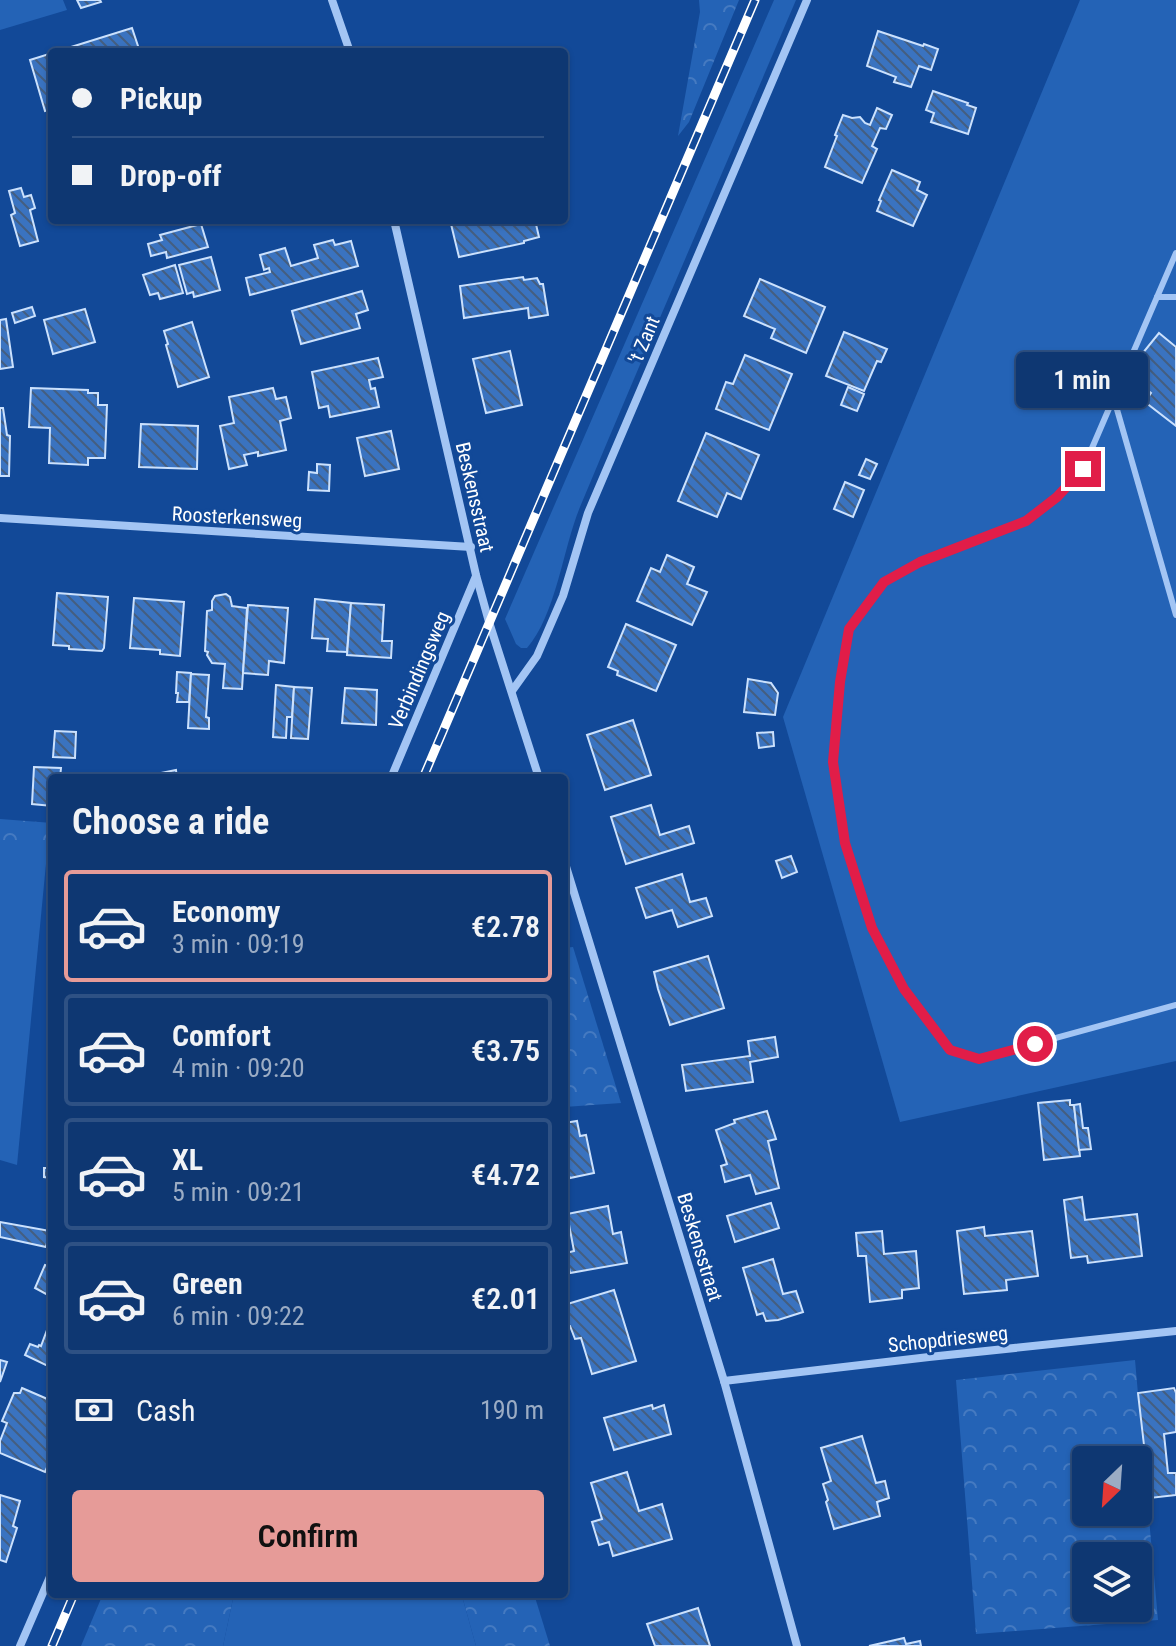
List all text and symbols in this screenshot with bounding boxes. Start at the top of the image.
text: Pickup [120,81,202,116]
text: Drop-off [120,158,222,193]
street label: 't Zant [623,312,665,368]
callout: 1 min [1017,353,1149,409]
text: 1 min [1053,365,1111,395]
street label: Beskensstraat [451,440,499,554]
route end [1065,451,1101,487]
street label: Roosterkensweg [171,502,303,532]
street label: Verbindingsweg [383,607,455,733]
text: Choose a ride [72,801,269,843]
icon: car [76,890,148,962]
text: Economy [172,894,280,929]
text: €2.78 [471,909,540,944]
text: 3 min · 09:19 [172,929,305,959]
icon: car [76,1014,148,1086]
text: Comfort [172,1018,271,1053]
route start [1017,1026,1053,1062]
text: €3.75 [471,1033,540,1068]
text: 4 min · 09:20 [172,1053,305,1083]
icon: car [76,1138,148,1210]
text: XL [172,1142,203,1177]
text: €4.72 [471,1157,540,1192]
text: 5 min · 09:21 [172,1177,305,1207]
street label: Beskensstraat [672,1190,728,1304]
icon: car [76,1262,148,1334]
text: Green [172,1266,243,1301]
text: €2.01 [471,1281,540,1316]
text: 6 min · 09:22 [172,1301,305,1331]
street label: Schopdriesweg [887,1321,1009,1357]
icon: cash [72,1388,116,1432]
text: Cash [136,1393,196,1428]
text: 190 m [480,1395,544,1425]
north arrow [1072,1446,1152,1526]
map controls [1072,1446,1152,1622]
button: Confirm [72,1490,544,1582]
button: layers [1072,1542,1152,1622]

